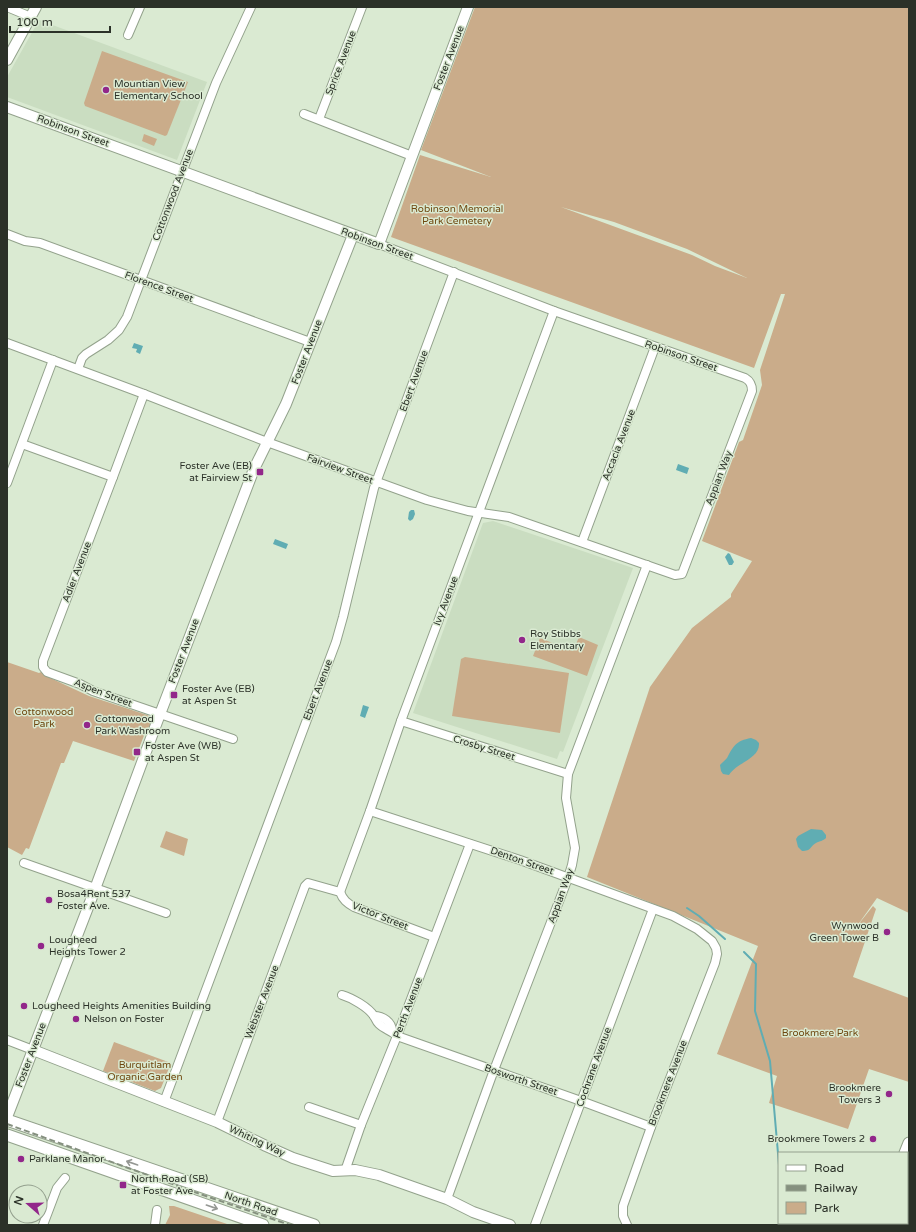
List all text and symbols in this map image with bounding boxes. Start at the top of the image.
scale bar [10,8,110,34]
text: 100 m [16,15,53,29]
street label: Foster Avenue [431,24,467,92]
street label: Sprice Avenue [323,29,359,97]
place label: Mountian View Elementary School [114,78,203,102]
marker: Mountian View Elementary School [101,85,111,95]
street label: Robinson Street [35,112,111,150]
street label: Cottonwood Avenue [150,147,196,243]
park label: Robinson Memorial Park Cemetery [411,203,503,227]
street label: Robinson Street [339,225,415,263]
street label: Florence Street [123,269,195,305]
street label: Foster Avenue [289,318,325,386]
street label: Robinson Street [643,338,719,374]
street label: Ebert Avenue [397,348,431,413]
street label: Accacia Avenue [600,407,638,482]
street label: Appian Way [703,448,735,507]
street label: Fairview Street [305,451,375,487]
place label: Foster Ave (EB) at Fairview St [179,460,252,484]
marker: Foster Ave (EB) at Fairview St [255,467,265,477]
street label: Adler Avenue [60,540,94,604]
street label: Ivy Avenue [431,574,461,627]
street label: Foster Avenue [166,617,202,685]
place label: Roy Stibbs Elementary [530,628,585,652]
marker: Roy Stibbs Elementary [517,635,527,645]
street label: Ebert Avenue [301,657,335,722]
street label: Aspen Street [72,676,134,710]
place label: Foster Ave (EB) at Aspen St [182,683,255,707]
marker: Foster Ave (EB) at Aspen St [169,690,179,700]
park label: Cottonwood Park [15,706,73,730]
place label: Cottonwood Park Washroom [95,713,170,737]
marker: Cottonwood Park Washroom [82,720,92,730]
street label: Crosby Street [452,733,517,763]
place label: Foster Ave (WB) at Aspen St [145,740,221,764]
marker: Foster Ave (WB) at Aspen St [132,747,142,757]
street label: Denton Street [489,845,555,877]
street label: Appian Way [546,866,577,925]
place label: Bosa4Rent 537 Foster Ave. [57,888,131,912]
marker: Bosa4Rent 537 Foster Ave. [44,895,54,905]
street label: Victor Street [350,899,410,933]
place label: Wynwood Green Tower B [809,920,879,944]
marker: Wynwood Green Tower B [882,927,892,937]
place label: Lougheed Heights Tower 2 [49,934,126,958]
marker: Lougheed Heights Tower 2 [36,941,46,951]
street label: Webster Avenue [242,963,282,1041]
street label: Perth Avenue [391,975,425,1040]
place label: Lougheed Heights Amenities Building [32,1000,211,1012]
marker: Lougheed Heights Amenities Building [19,1001,29,1011]
place label: Nelson on Foster [84,1013,164,1025]
marker: Nelson on Foster [71,1014,81,1024]
street label: Foster Avenue [13,1021,49,1089]
street label: Cochrane Avenue [574,1025,614,1108]
park label: Brookmere Park [782,1027,859,1039]
street label: Brookmere Avenue [646,1038,690,1128]
park label: Burquitlam Organic Garden [107,1059,183,1083]
street label: Bosworth Street [483,1062,559,1098]
place label: Brookmere Towers 3 [829,1082,881,1106]
marker: Brookmere Towers 3 [884,1089,894,1099]
street label: Whiting Way [227,1123,288,1160]
place label: Brookmere Towers 2 [768,1133,865,1145]
marker: Brookmere Towers 2 [868,1134,878,1144]
legend [778,1152,908,1224]
place label: Parklane Manor [29,1153,104,1165]
marker: Parklane Manor [16,1154,26,1164]
one-way arrow [126,1158,138,1166]
text: Road [814,1161,844,1175]
place label: North Road (SB) at Foster Ave [131,1173,208,1197]
marker: North Road (SB) at Foster Ave [118,1180,128,1190]
text: Railway [814,1181,858,1195]
north arrow [8,1184,48,1224]
street label: North Road [223,1189,279,1219]
text: N [11,1194,27,1207]
text: Park [814,1201,840,1215]
one-way arrow [206,1204,219,1211]

